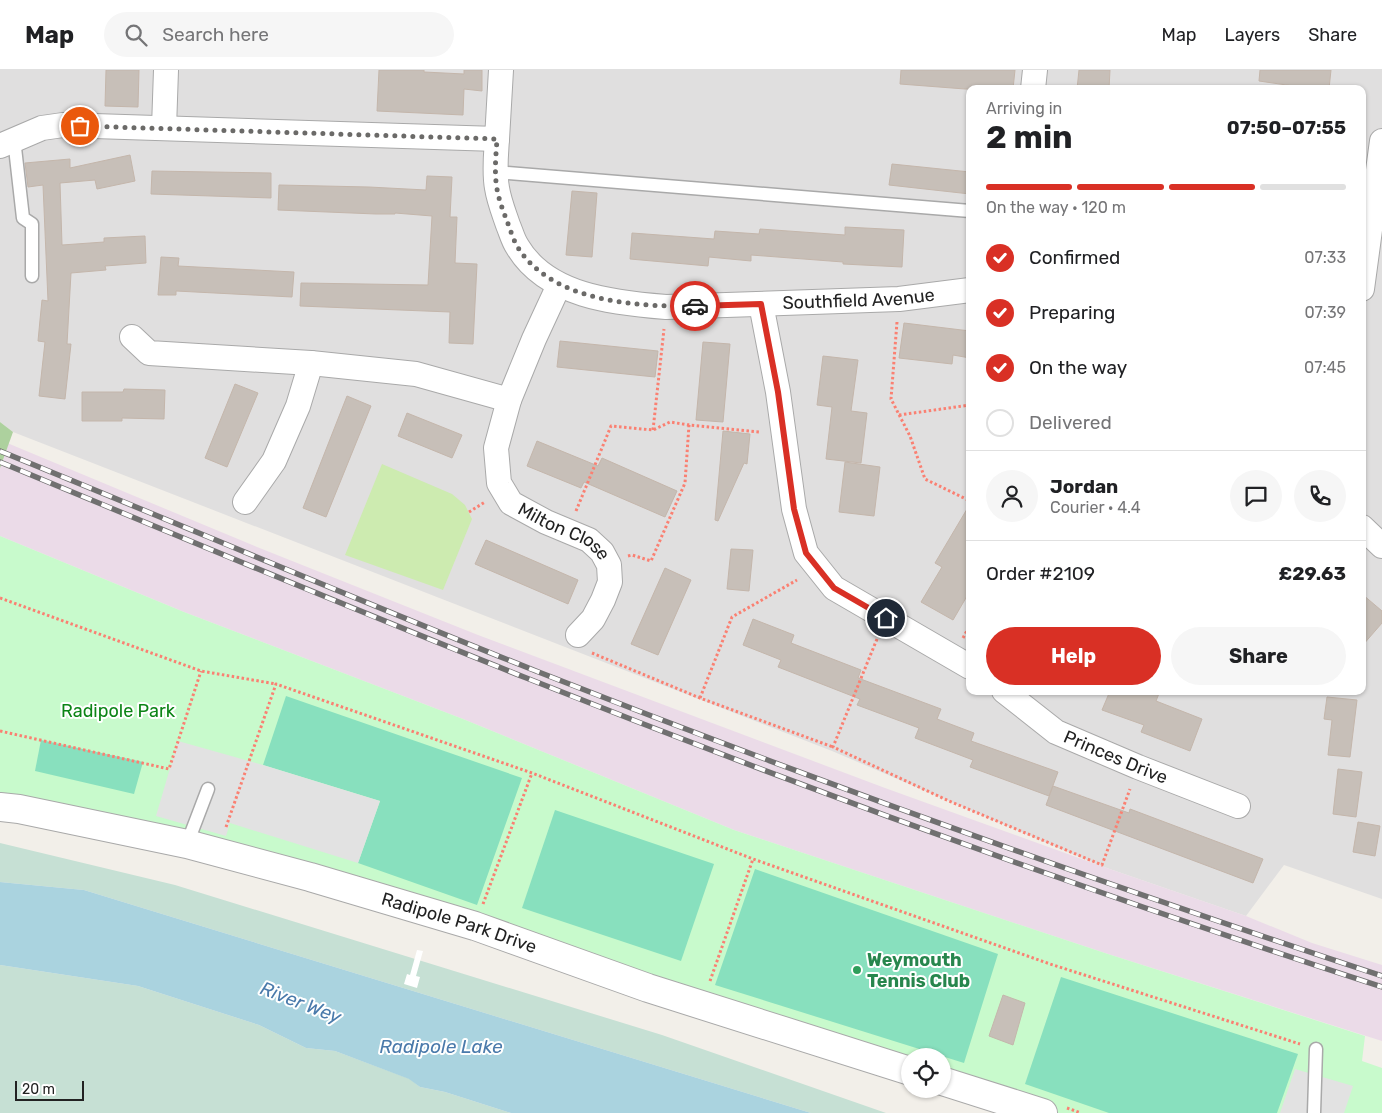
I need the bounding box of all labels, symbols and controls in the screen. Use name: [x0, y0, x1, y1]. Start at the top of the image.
search box: [104, 12, 454, 57]
text: Map: [25, 21, 74, 49]
icon: search: [122, 21, 150, 49]
text: Search here: [162, 23, 269, 46]
text: Map: [1162, 24, 1197, 46]
text: Layers: [1225, 24, 1280, 46]
text: Share: [1308, 24, 1357, 46]
text: Arriving in: [986, 99, 1062, 118]
pin: [59, 105, 101, 147]
icon: bag: [66, 112, 94, 140]
text: 07:50–07:55: [1227, 116, 1346, 139]
text: 2 min: [986, 118, 1073, 156]
text: On the way · 120 m: [986, 198, 1126, 217]
icon: check: [986, 244, 1014, 272]
text: Confirmed: [1029, 246, 1120, 269]
text: 07:33: [1304, 248, 1346, 267]
courier: [670, 281, 720, 331]
street label: Southfield Avenue: [782, 284, 936, 314]
icon: car: [681, 292, 709, 320]
icon: check: [986, 299, 1014, 327]
text: Preparing: [1029, 301, 1115, 324]
text: 07:39: [1304, 303, 1346, 322]
icon: check: [986, 354, 1014, 382]
text: On the way: [1029, 356, 1127, 379]
text: 07:45: [1304, 358, 1346, 377]
text: Delivered: [1029, 411, 1112, 434]
button: person: [986, 470, 1038, 522]
button: chat: [1230, 470, 1282, 522]
button: phone: [1294, 470, 1346, 522]
text: Jordan: [1050, 475, 1118, 498]
street label: Milton Close: [514, 498, 615, 564]
text: Courier · 4.4: [1050, 498, 1141, 517]
text: Order #2109: [986, 562, 1095, 585]
text: £29.63: [1279, 562, 1346, 585]
pin: [865, 597, 907, 639]
icon: home: [872, 604, 900, 632]
button: Help: [986, 627, 1161, 685]
button: Share: [1171, 627, 1346, 685]
park label: Radipole Park: [61, 700, 176, 722]
street label: Princes Drive: [1060, 726, 1171, 788]
street label: Radipole Park Drive: [379, 888, 540, 958]
place label: Weymouth Tennis Club: [867, 949, 970, 992]
marker: Weymouth Tennis Club: [851, 964, 863, 976]
water label: River Wey: [257, 977, 345, 1029]
water label: Radipole Lake: [379, 1035, 503, 1058]
map controls: [901, 1048, 951, 1098]
button: locate: [901, 1048, 951, 1098]
scale bar: [15, 1078, 84, 1101]
text: 20 m: [22, 1081, 55, 1098]

